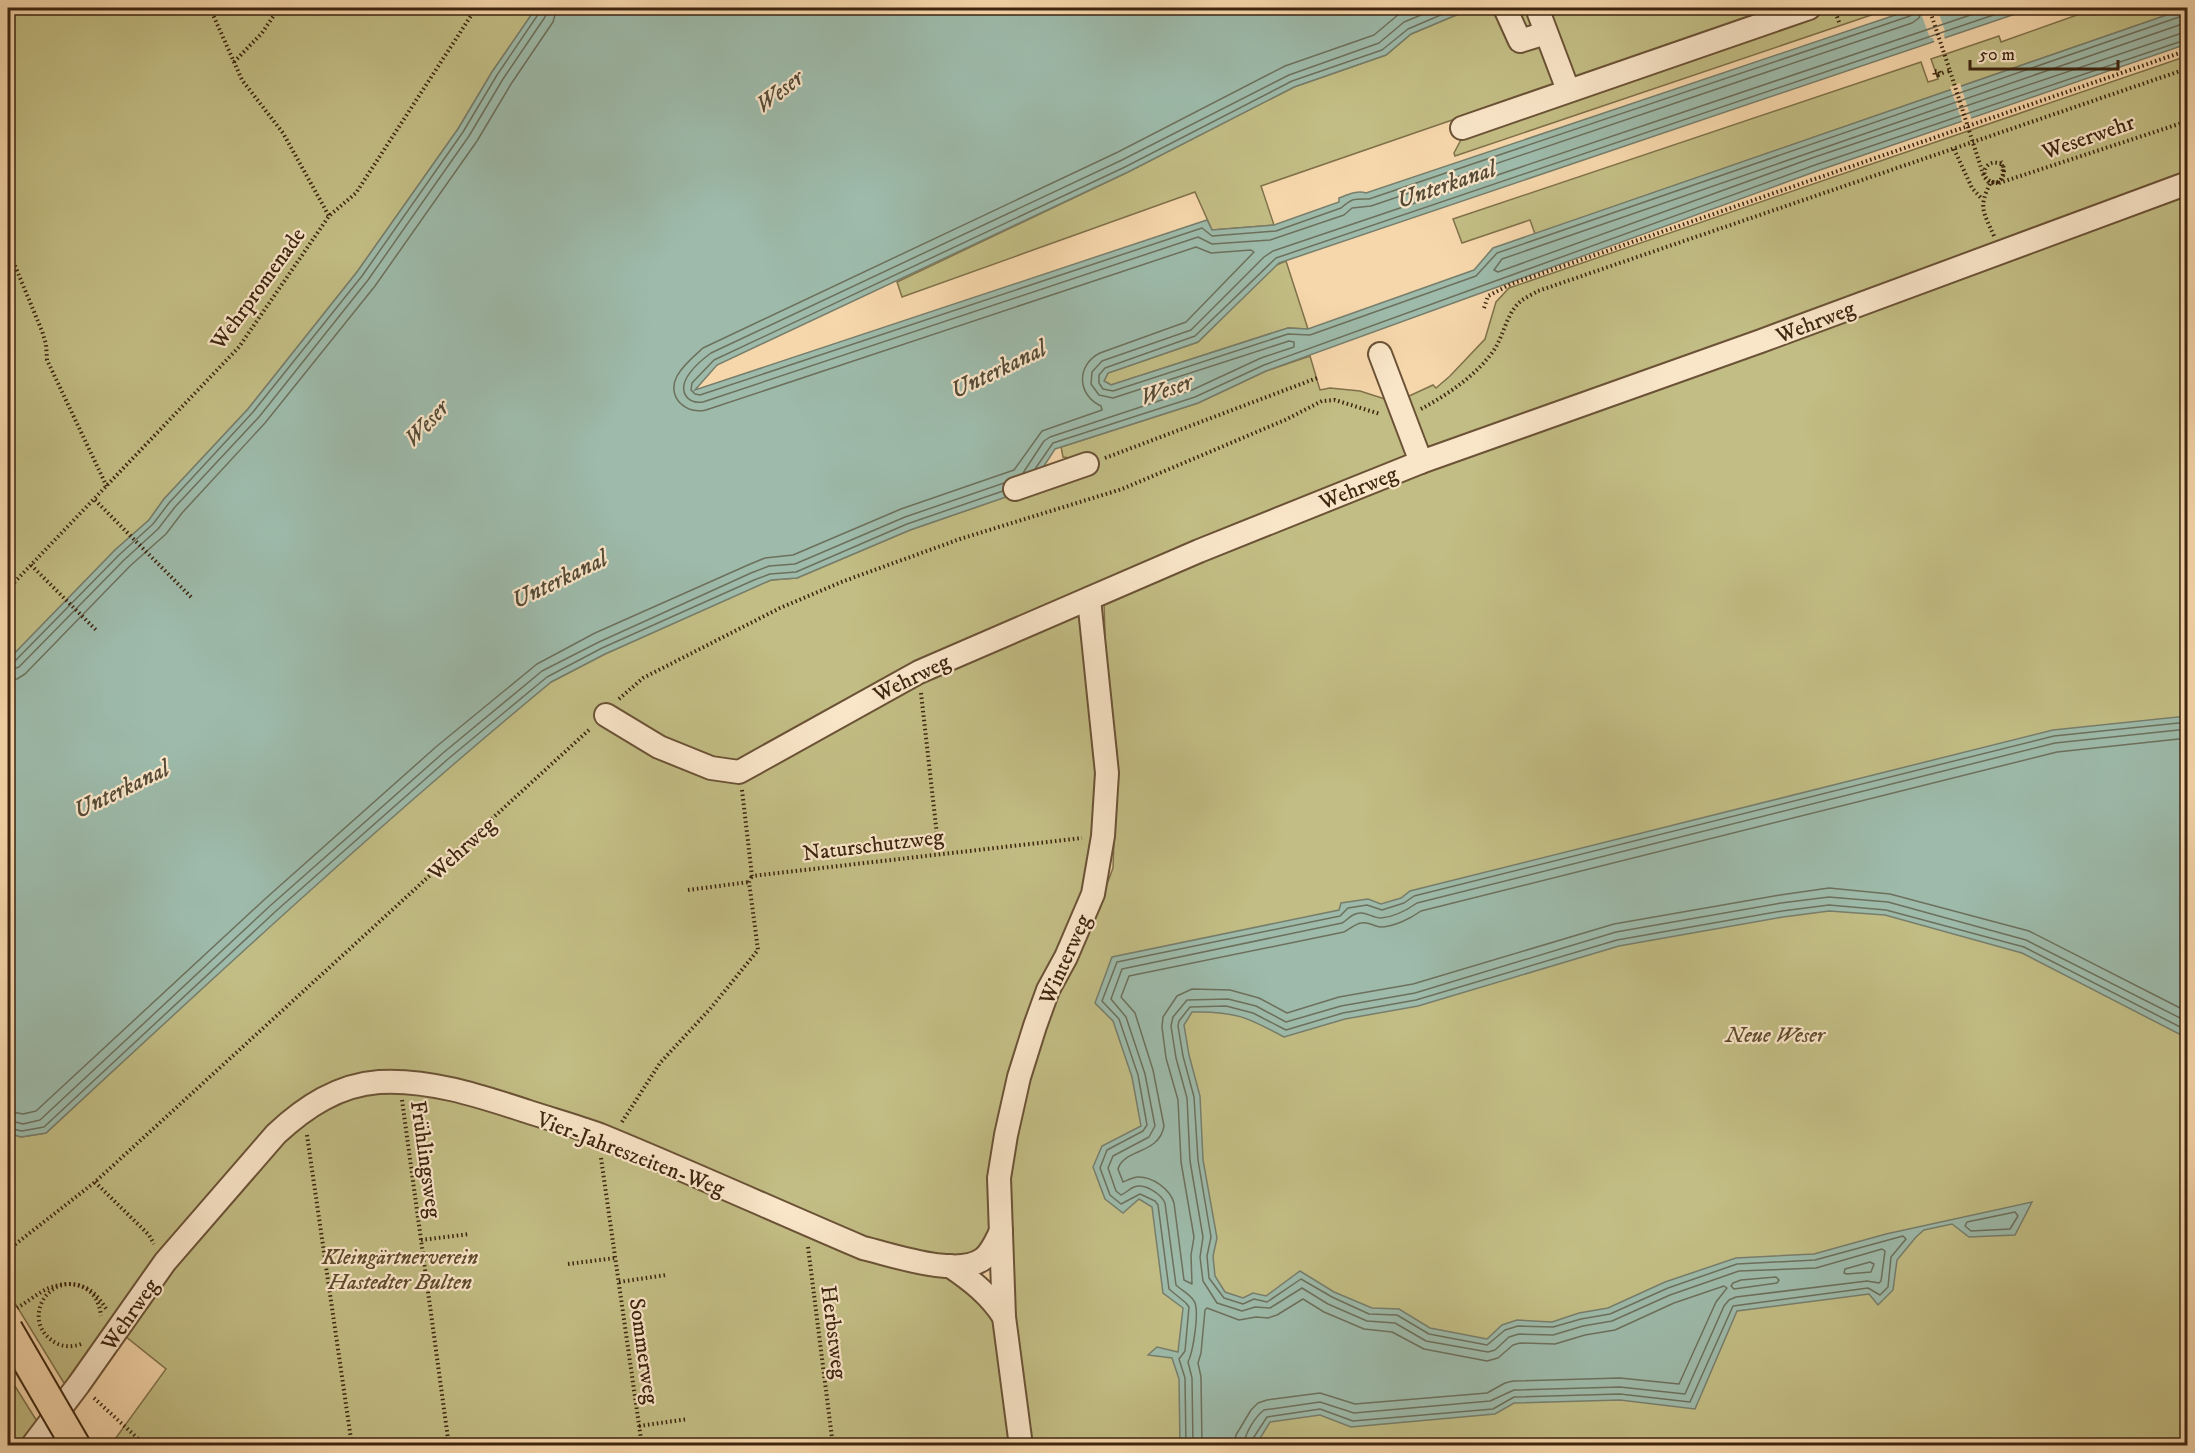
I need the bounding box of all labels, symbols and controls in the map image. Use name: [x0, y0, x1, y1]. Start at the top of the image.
scale bar: [1970, 33, 2118, 71]
text: 50 m: [1979, 44, 2015, 66]
water label: Weser: [749, 62, 812, 120]
street label: Weserwehr: [2038, 109, 2139, 166]
water label: Unterkanal: [1393, 153, 1503, 216]
street label: Wehrpromenade: [204, 223, 312, 356]
street label: Wehrweg: [1771, 295, 1859, 350]
water label: Unterkanal: [946, 333, 1054, 406]
water label: Weser: [1136, 366, 1199, 413]
water label: Weser: [397, 392, 458, 453]
street label: Wehrweg: [1315, 460, 1402, 517]
water label: Unterkanal: [507, 543, 615, 616]
street label: Wehrweg: [868, 648, 955, 709]
water label: Unterkanal: [69, 753, 177, 826]
street label: Wehrweg: [422, 811, 502, 887]
street label: Naturschutzweg: [801, 823, 946, 868]
street label: Winterweg: [1033, 910, 1097, 1010]
park label: Neue Weser: [1723, 1022, 1827, 1049]
street label: Frühlingsweg: [404, 1099, 447, 1220]
street label: Vier-Jahreszeiten-Weg: [532, 1106, 729, 1203]
park label: Kleingärtnerverein Hastedter Bulten: [321, 1244, 478, 1296]
street label: Wehrweg: [95, 1273, 165, 1357]
street label: Herbstweg: [814, 1284, 853, 1381]
street label: Sommerweg: [623, 1297, 664, 1406]

